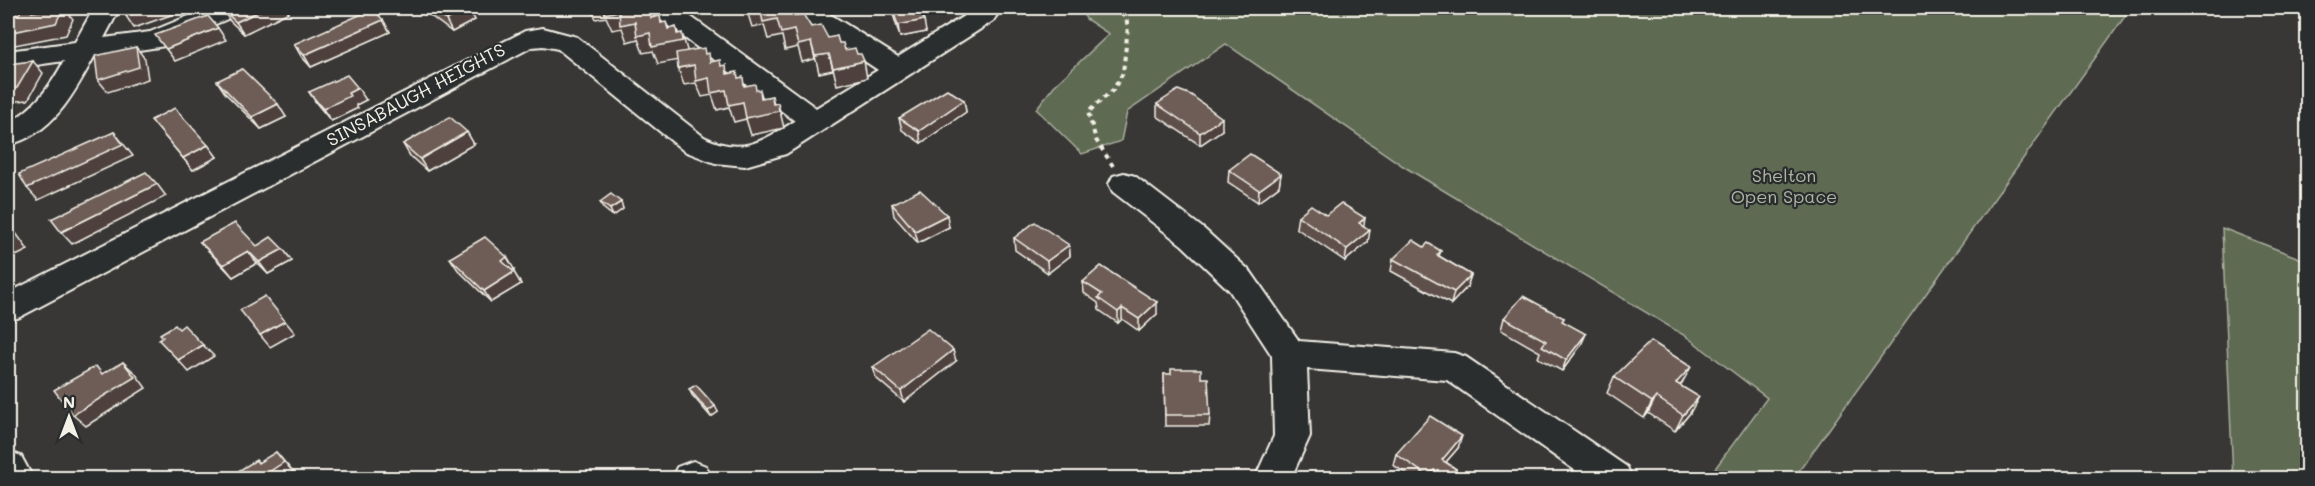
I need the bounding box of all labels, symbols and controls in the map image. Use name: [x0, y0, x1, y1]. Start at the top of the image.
street label: SINSABAUGH HEIGHTS: [322, 37, 509, 151]
park label: Shelton Open Space: [1731, 163, 1837, 208]
north arrow: [39, 387, 99, 447]
text: N: [63, 391, 75, 412]

